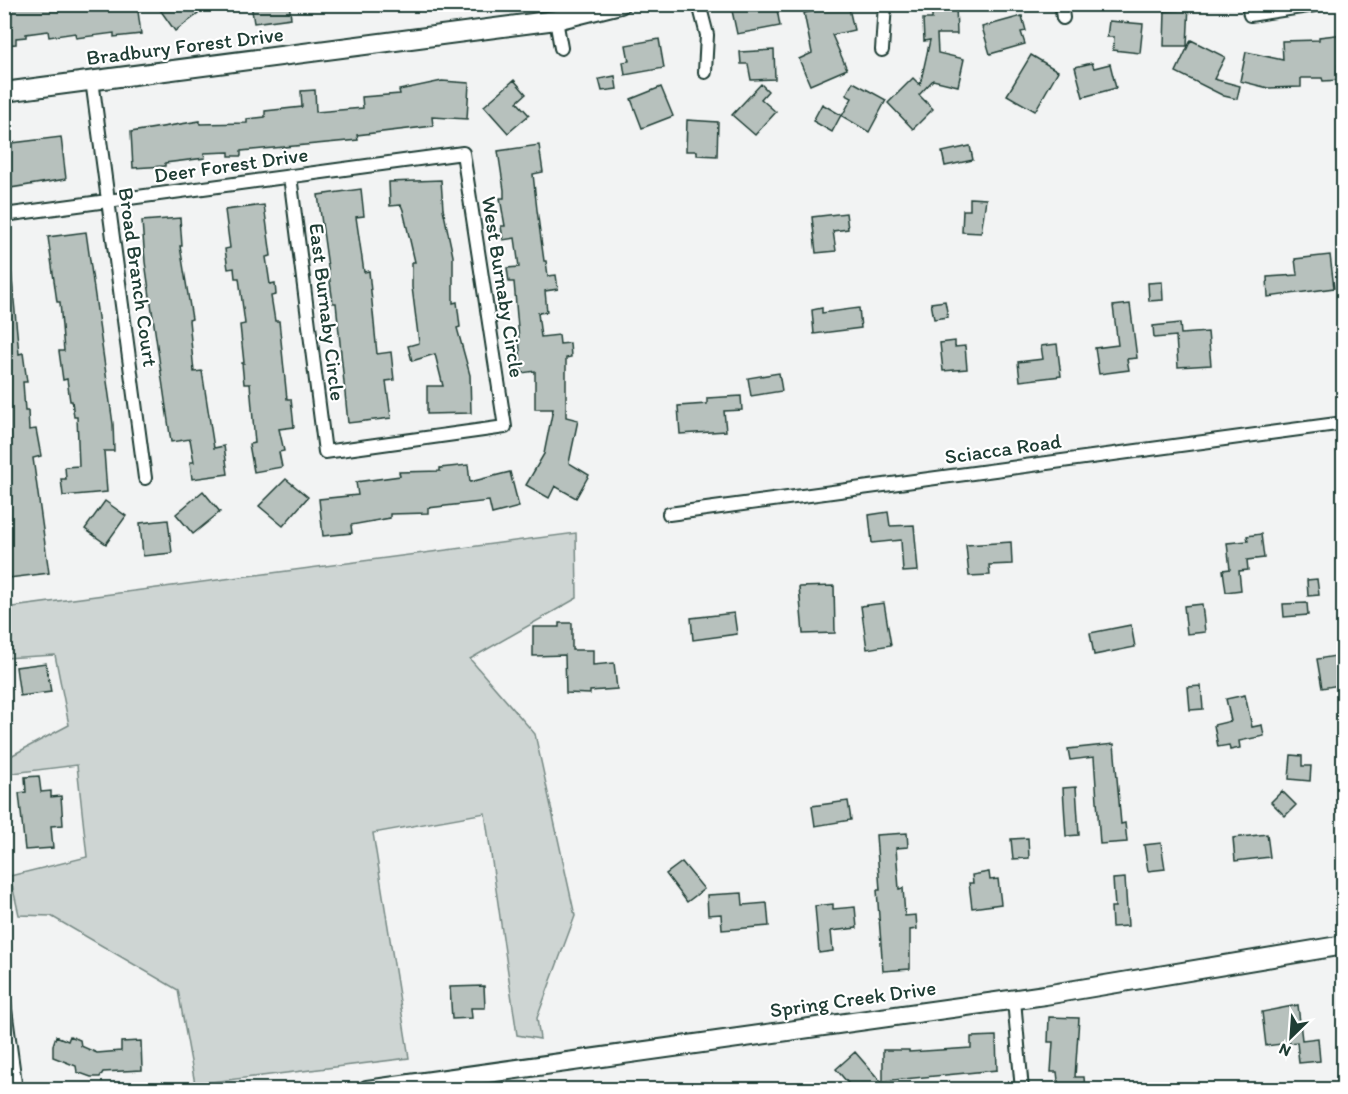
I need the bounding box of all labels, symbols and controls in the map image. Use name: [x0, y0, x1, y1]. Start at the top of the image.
street label: Bradbury Forest Drive: [85, 21, 285, 70]
street label: Deer Forest Drive: [152, 141, 310, 188]
street label: Broad Branch Court: [114, 186, 163, 368]
street label: West Burnaby Circle: [477, 194, 530, 379]
street label: East Burnaby Circle: [304, 222, 351, 402]
street label: Sciacca Road: [943, 428, 1063, 469]
street label: Spring Creek Drive: [768, 974, 938, 1023]
north arrow: [1261, 1007, 1321, 1067]
text: N: [1276, 1039, 1294, 1061]

